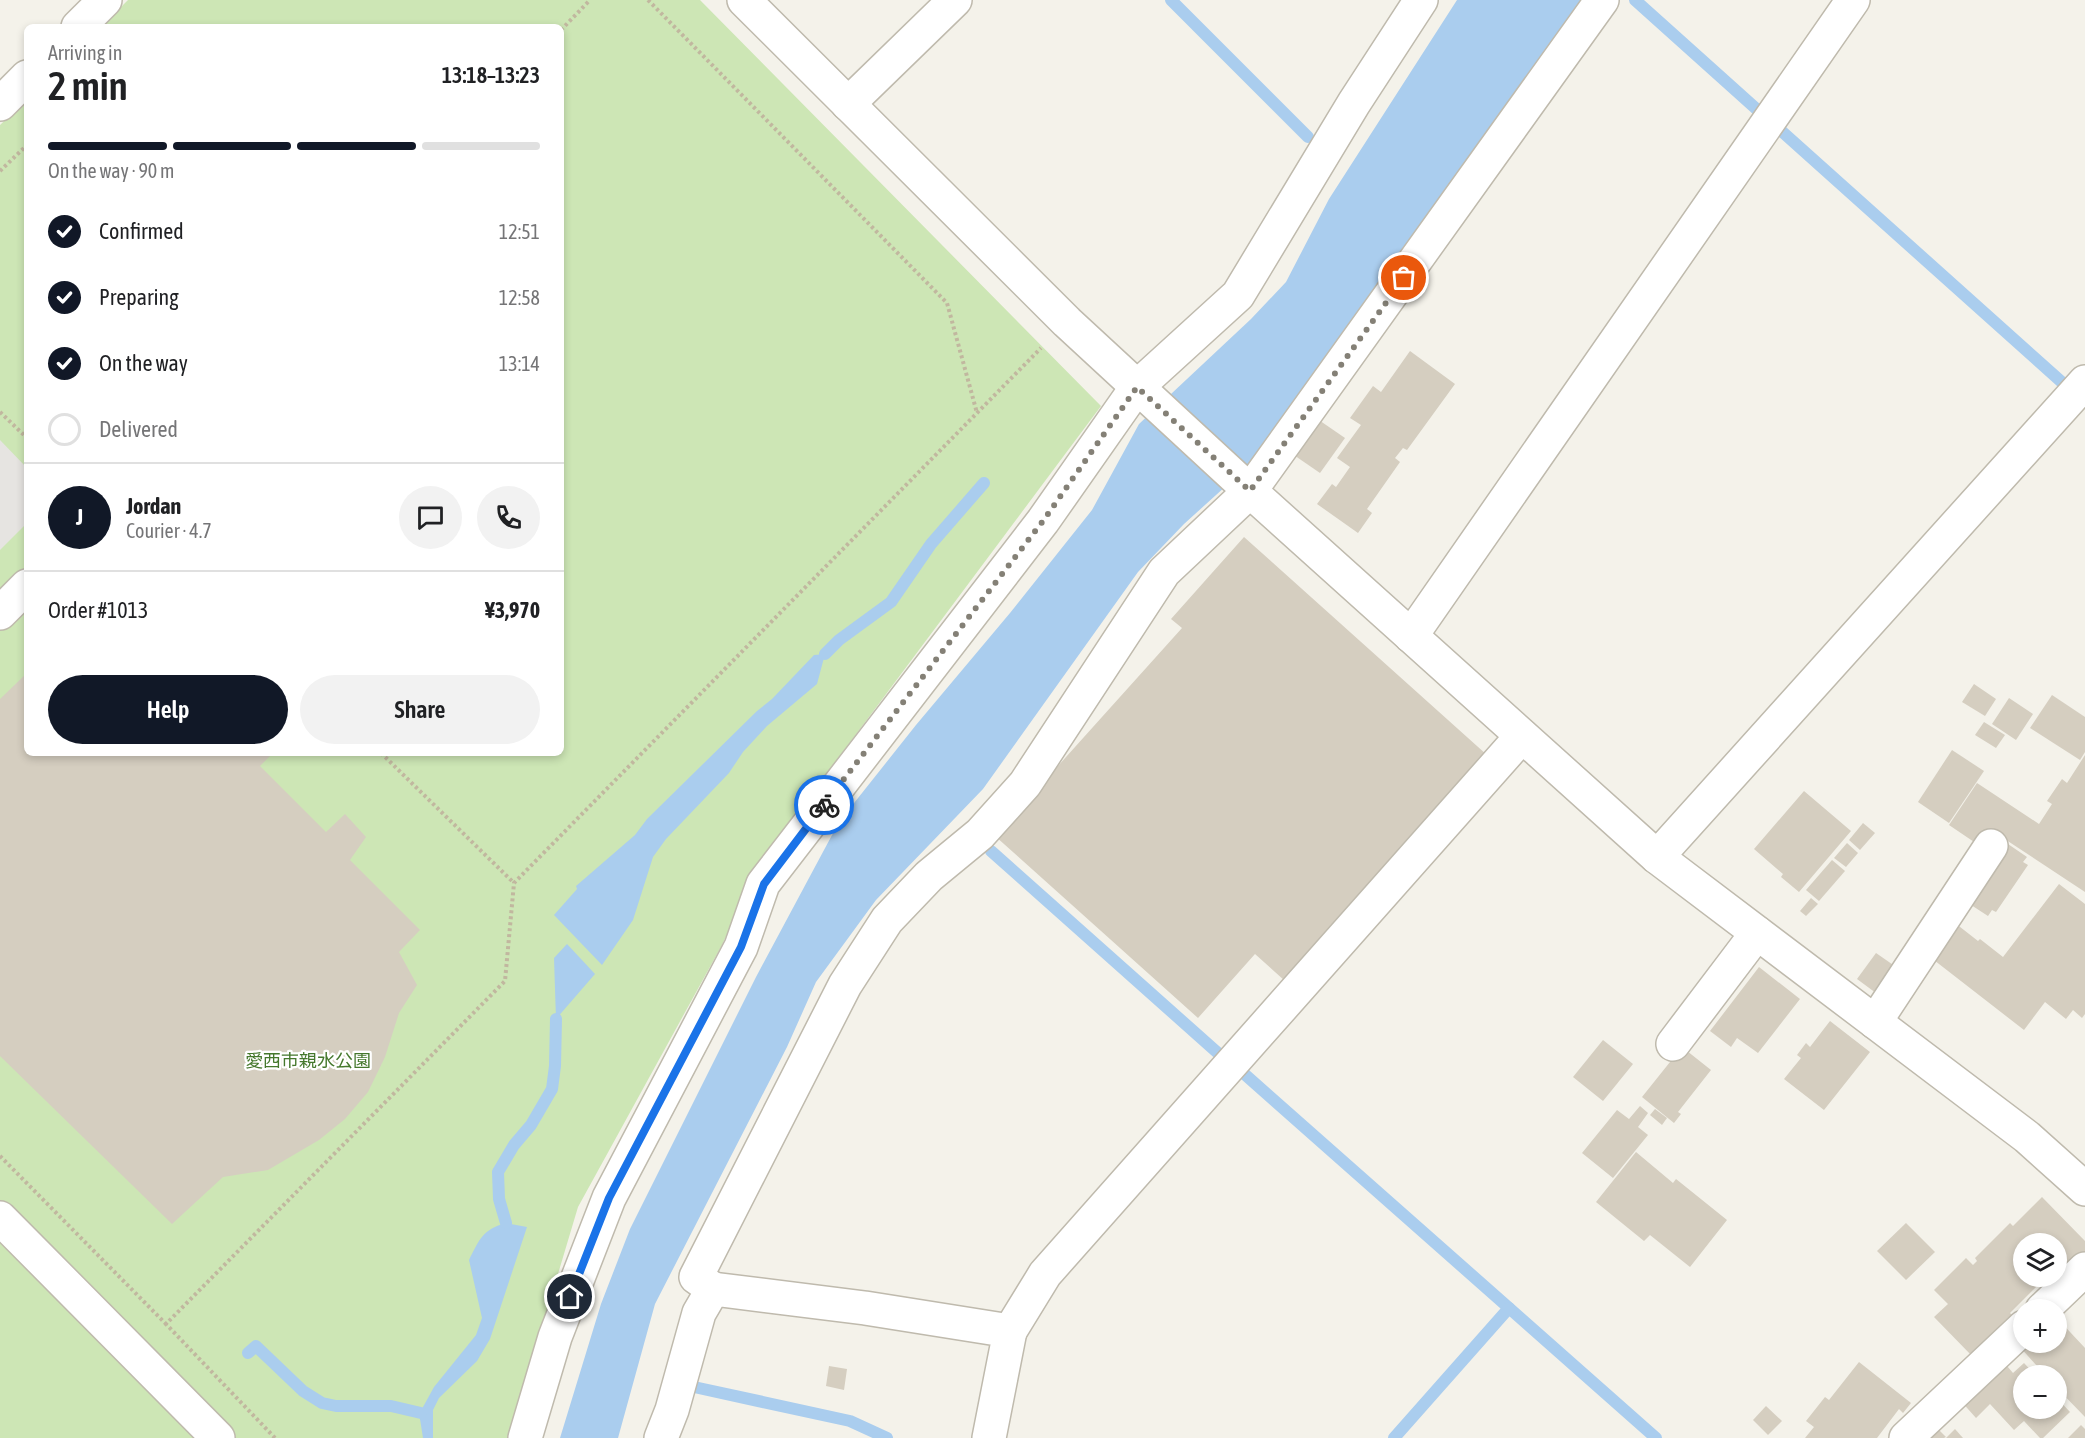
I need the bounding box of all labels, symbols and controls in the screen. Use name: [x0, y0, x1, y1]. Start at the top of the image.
text: Arriving in: [48, 41, 122, 64]
text: 13:18–13:23: [442, 62, 540, 88]
text: 2 min: [48, 64, 128, 108]
text: On the way · 90 m: [48, 159, 174, 182]
icon: check: [48, 215, 81, 248]
text: Confirmed: [99, 218, 184, 244]
text: 12:51: [499, 220, 540, 243]
pin: [1378, 252, 1429, 303]
icon: bag: [1387, 261, 1420, 294]
icon: check: [48, 281, 81, 314]
text: Preparing: [99, 284, 179, 310]
text: 12:58: [499, 286, 540, 309]
icon: check: [48, 347, 81, 380]
text: On the way: [99, 350, 188, 376]
text: 13:14: [499, 352, 540, 375]
text: Delivered: [99, 416, 178, 442]
button: chat: [399, 486, 462, 549]
button: phone: [477, 486, 540, 549]
text: Jordan: [126, 493, 181, 519]
text: J: [76, 504, 83, 530]
text: Courier · 4.7: [126, 519, 212, 542]
text: Order #1013: [48, 597, 148, 623]
text: ¥3,970: [485, 597, 540, 623]
button: Help: [48, 675, 288, 744]
button: Share: [300, 675, 540, 744]
courier: [794, 775, 854, 835]
icon: bike: [808, 789, 841, 822]
park label: 愛西市親水公園: [245, 1050, 371, 1071]
map controls: [2013, 1233, 2067, 1419]
button: layers: [2013, 1233, 2067, 1287]
pin: [544, 1271, 595, 1322]
icon: home: [553, 1280, 586, 1313]
button: +: [2013, 1299, 2067, 1353]
button: −: [2013, 1365, 2067, 1419]

